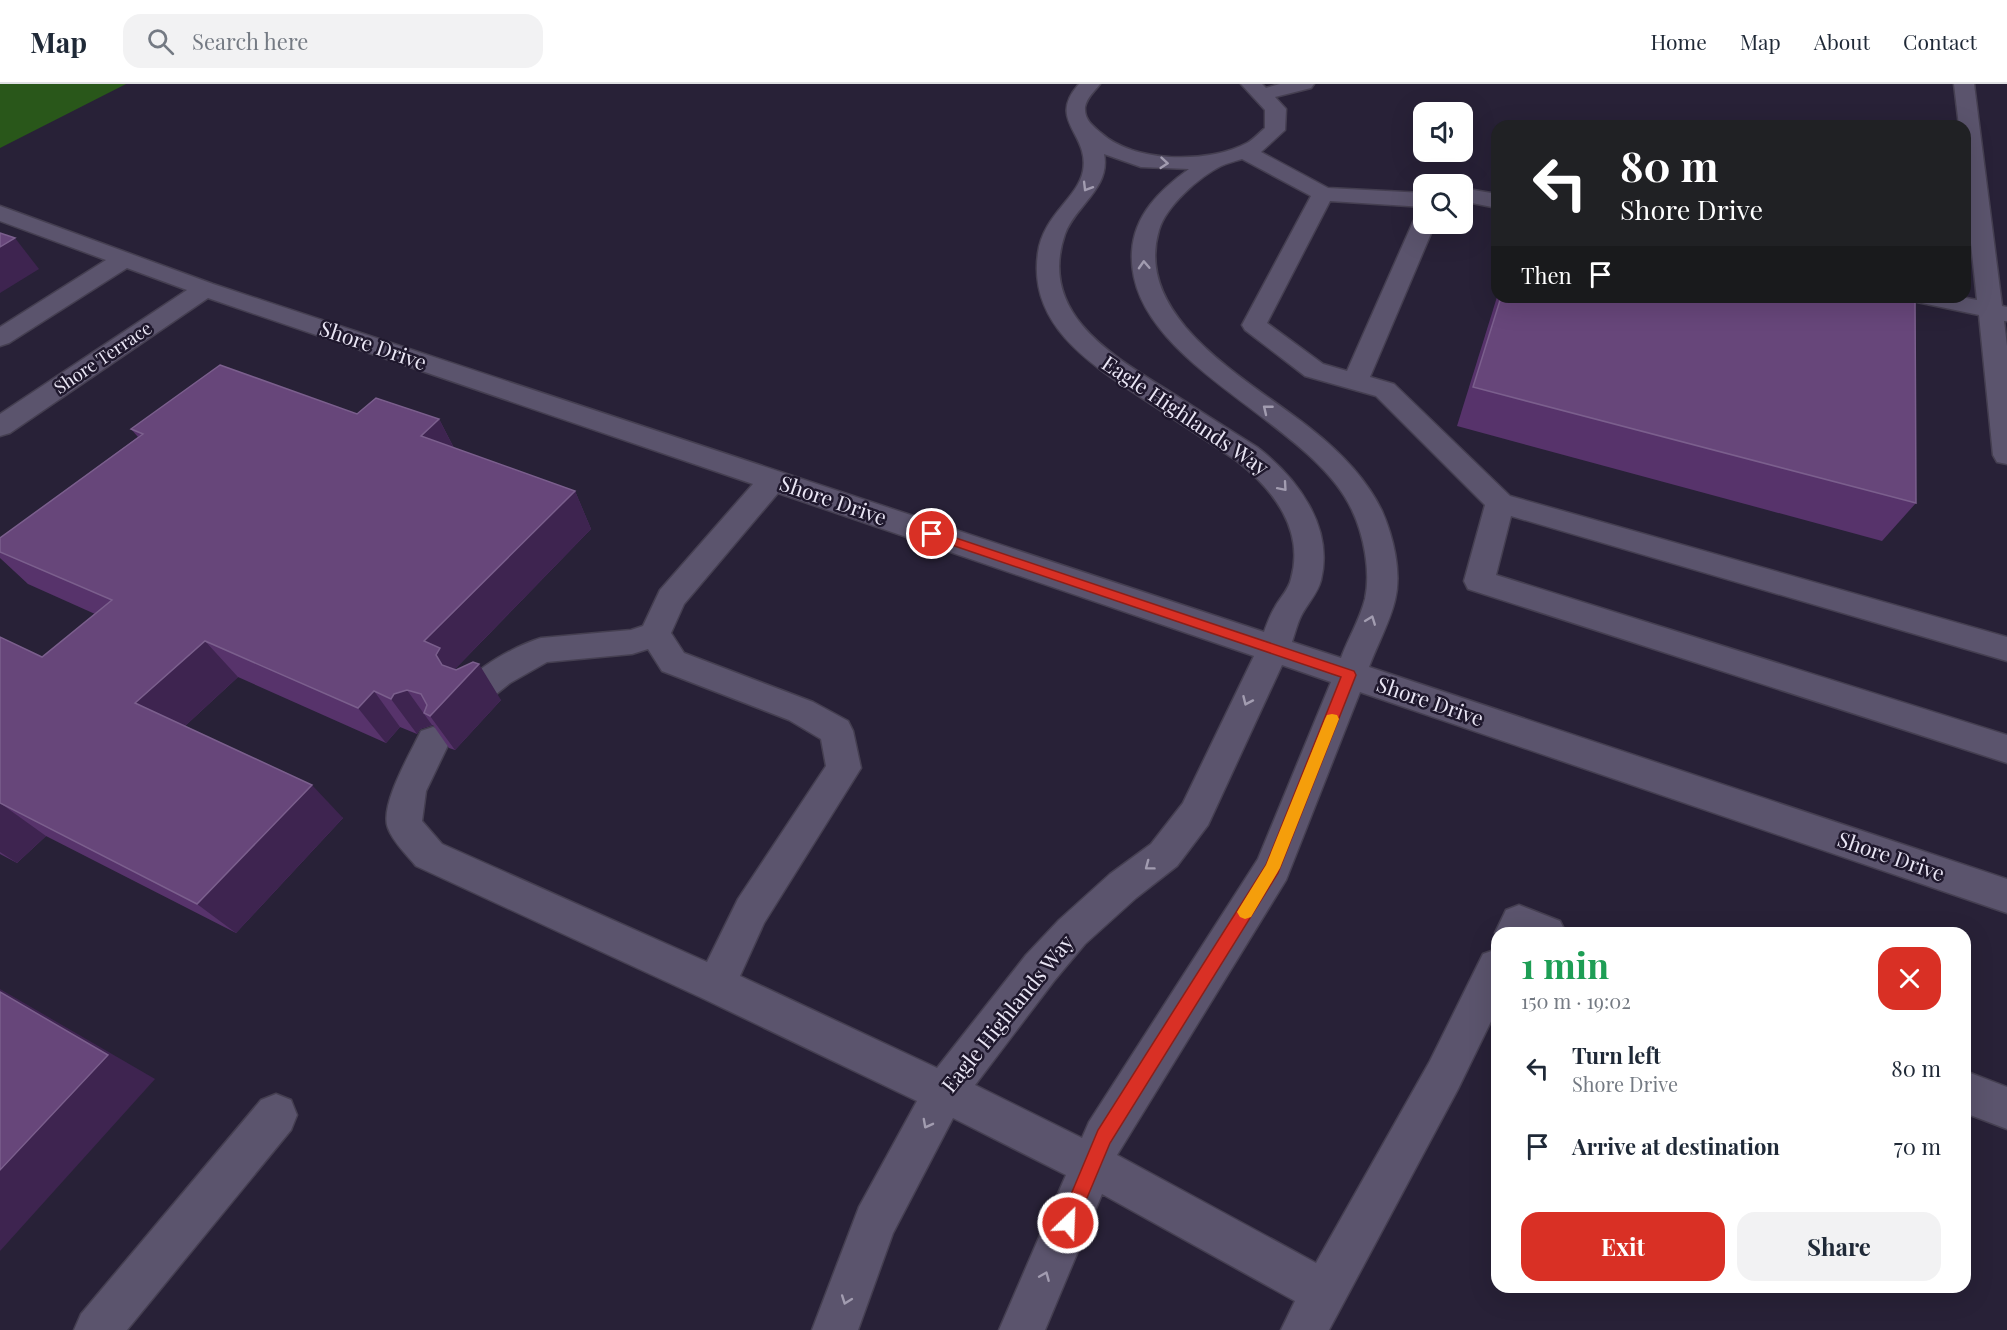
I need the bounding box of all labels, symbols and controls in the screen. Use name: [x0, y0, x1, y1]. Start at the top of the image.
search box: [123, 14, 543, 68]
text: Map: [30, 23, 87, 60]
icon: search: [144, 25, 177, 58]
text: Search here: [192, 26, 308, 56]
text: Home: [1651, 27, 1707, 55]
text: Map: [1740, 27, 1781, 55]
text: About: [1814, 27, 1870, 55]
text: Contact: [1903, 27, 1977, 55]
map controls: [1413, 102, 1473, 234]
button: sound: [1413, 102, 1473, 162]
text: 80 m: [1620, 137, 1718, 193]
icon: left: [1521, 144, 1599, 222]
one-way arrow: [1159, 156, 1168, 169]
button: search: [1413, 174, 1473, 234]
one-way arrow: [1083, 181, 1094, 191]
text: Shore Drive: [1620, 191, 1763, 227]
icon: arrive: [1584, 258, 1617, 291]
one-way arrow: [1138, 260, 1151, 269]
text: Then: [1521, 260, 1572, 290]
street label: Shore Drive: [316, 313, 431, 375]
street label: Shore Terrace: [49, 316, 156, 399]
street label: Eagle Highlands Way: [1097, 348, 1275, 481]
one-way arrow: [1263, 405, 1274, 416]
street label: Shore Drive: [776, 468, 891, 530]
one-way arrow: [1276, 480, 1287, 491]
pin: [906, 508, 957, 559]
icon: arrive: [915, 517, 948, 550]
one-way arrow: [1364, 615, 1376, 626]
street label: Shore Drive: [1373, 669, 1488, 731]
one-way arrow: [1243, 694, 1255, 705]
street label: Shore Drive: [1834, 824, 1949, 886]
one-way arrow: [1145, 859, 1156, 870]
street label: Eagle Highlands Way: [934, 928, 1079, 1098]
text: 1 min: [1521, 940, 1609, 988]
button: close: [1878, 947, 1941, 1010]
text: 150 m · 19:02: [1521, 987, 1631, 1014]
text: Turn left: [1572, 1040, 1661, 1070]
icon: left: [1521, 1052, 1554, 1085]
text: 80 m: [1891, 1053, 1941, 1083]
text: Shore Drive: [1572, 1070, 1678, 1097]
one-way arrow: [923, 1117, 934, 1128]
icon: arrive: [1521, 1130, 1554, 1163]
text: Arrive at destination: [1572, 1131, 1780, 1161]
text: 70 m: [1894, 1131, 1941, 1161]
position arrow: [1036, 1191, 1100, 1255]
button: Exit: [1521, 1212, 1725, 1281]
button: Share: [1737, 1212, 1941, 1281]
one-way arrow: [1037, 1271, 1049, 1282]
one-way arrow: [840, 1294, 853, 1305]

